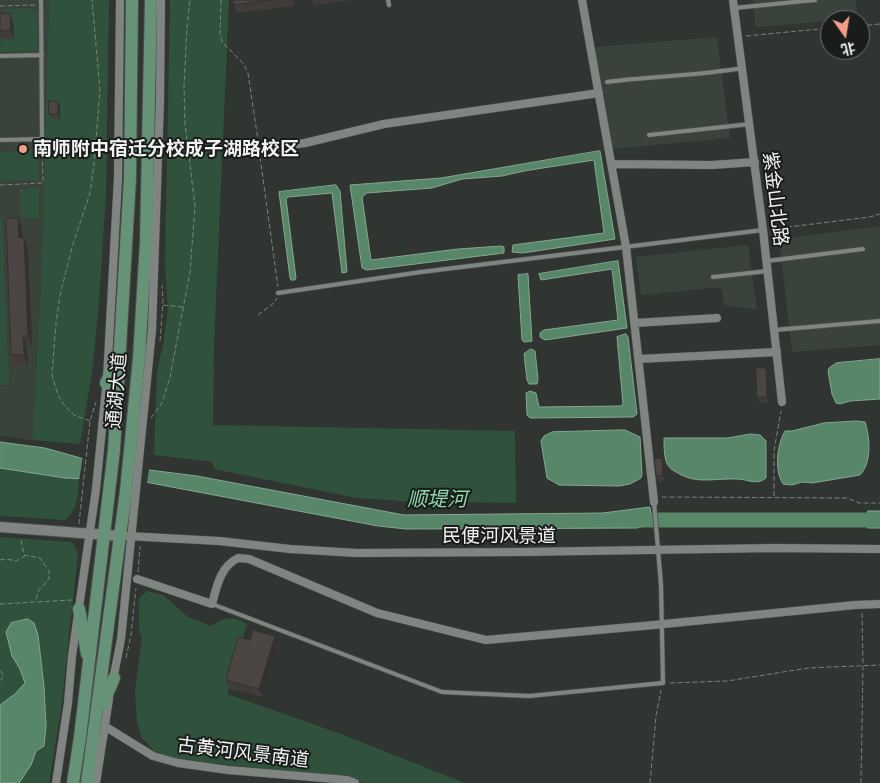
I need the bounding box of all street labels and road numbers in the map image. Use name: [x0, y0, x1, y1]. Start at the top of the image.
street label: 紫金山北路: [758, 150, 792, 248]
street label: 通湖大道: [102, 352, 132, 430]
street label: 民便河风景道: [442, 525, 556, 547]
street label: 古黄河风景南道: [176, 734, 310, 772]

